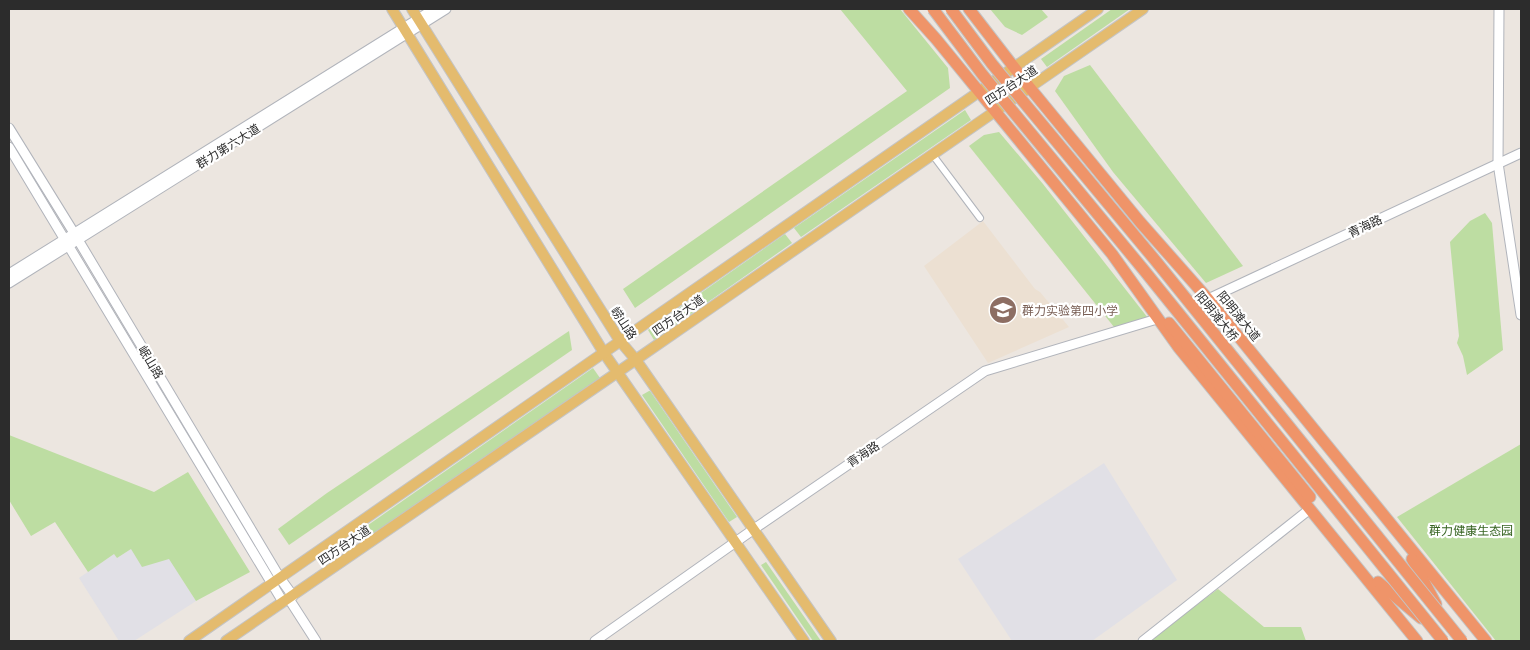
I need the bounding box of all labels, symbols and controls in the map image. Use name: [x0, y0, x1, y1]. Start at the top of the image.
street label: 四方台大道: [982, 62, 1040, 108]
street label: 群力第六大道: [193, 121, 263, 171]
street label: 青海路: [1346, 212, 1384, 240]
street label: 阳明滩大桥: [1192, 288, 1242, 344]
street label: 阳明滩大道: [1214, 288, 1264, 344]
street label: 四方台大道: [649, 292, 707, 338]
school or university icon: 群力实验第四小学: [988, 295, 1018, 325]
place label: 群力实验第四小学: [1022, 303, 1118, 318]
street label: 崂山路: [608, 304, 640, 342]
street label: 岷山路: [135, 343, 167, 381]
street label: 青海路: [844, 438, 882, 470]
street label: 四方台大道: [315, 522, 373, 568]
park label: 群力健康生态园: [1429, 523, 1513, 538]

